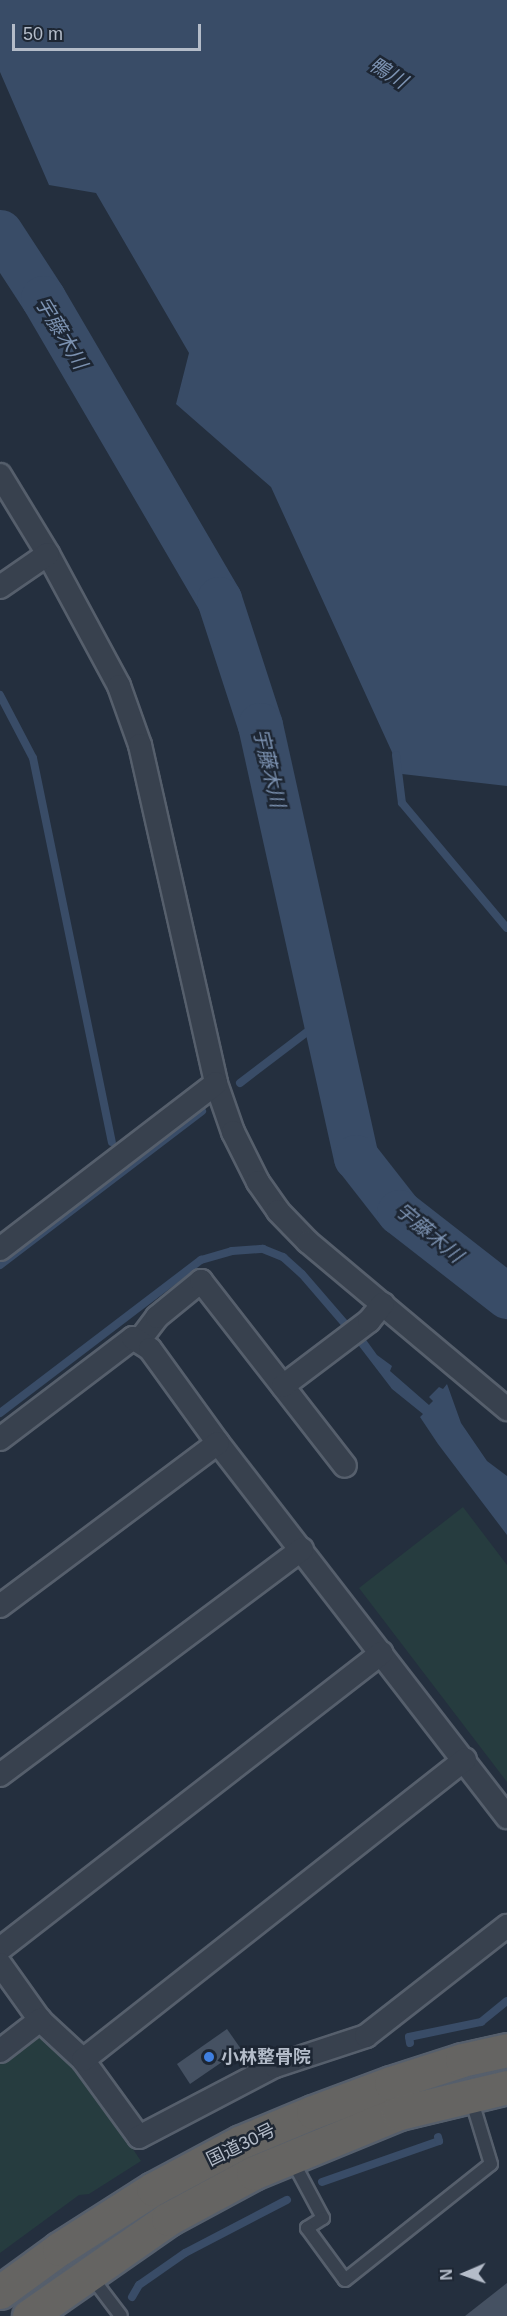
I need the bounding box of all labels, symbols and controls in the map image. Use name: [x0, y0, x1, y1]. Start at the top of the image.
scale bar: [15, 12, 204, 50]
text: 50 m: [23, 24, 63, 44]
water label: 鴨川: [365, 52, 411, 94]
water label: 宇藤木川: [30, 293, 92, 373]
water label: 宇藤木川: [248, 726, 290, 810]
water label: 宇藤木川: [391, 1198, 467, 1268]
place label: 小林整骨院: [221, 2046, 311, 2068]
marker: 小林整骨院: [202, 2050, 216, 2064]
street label: 国道30号: [203, 2119, 279, 2171]
north arrow: [435, 2244, 495, 2304]
text: N: [438, 2269, 455, 2281]

